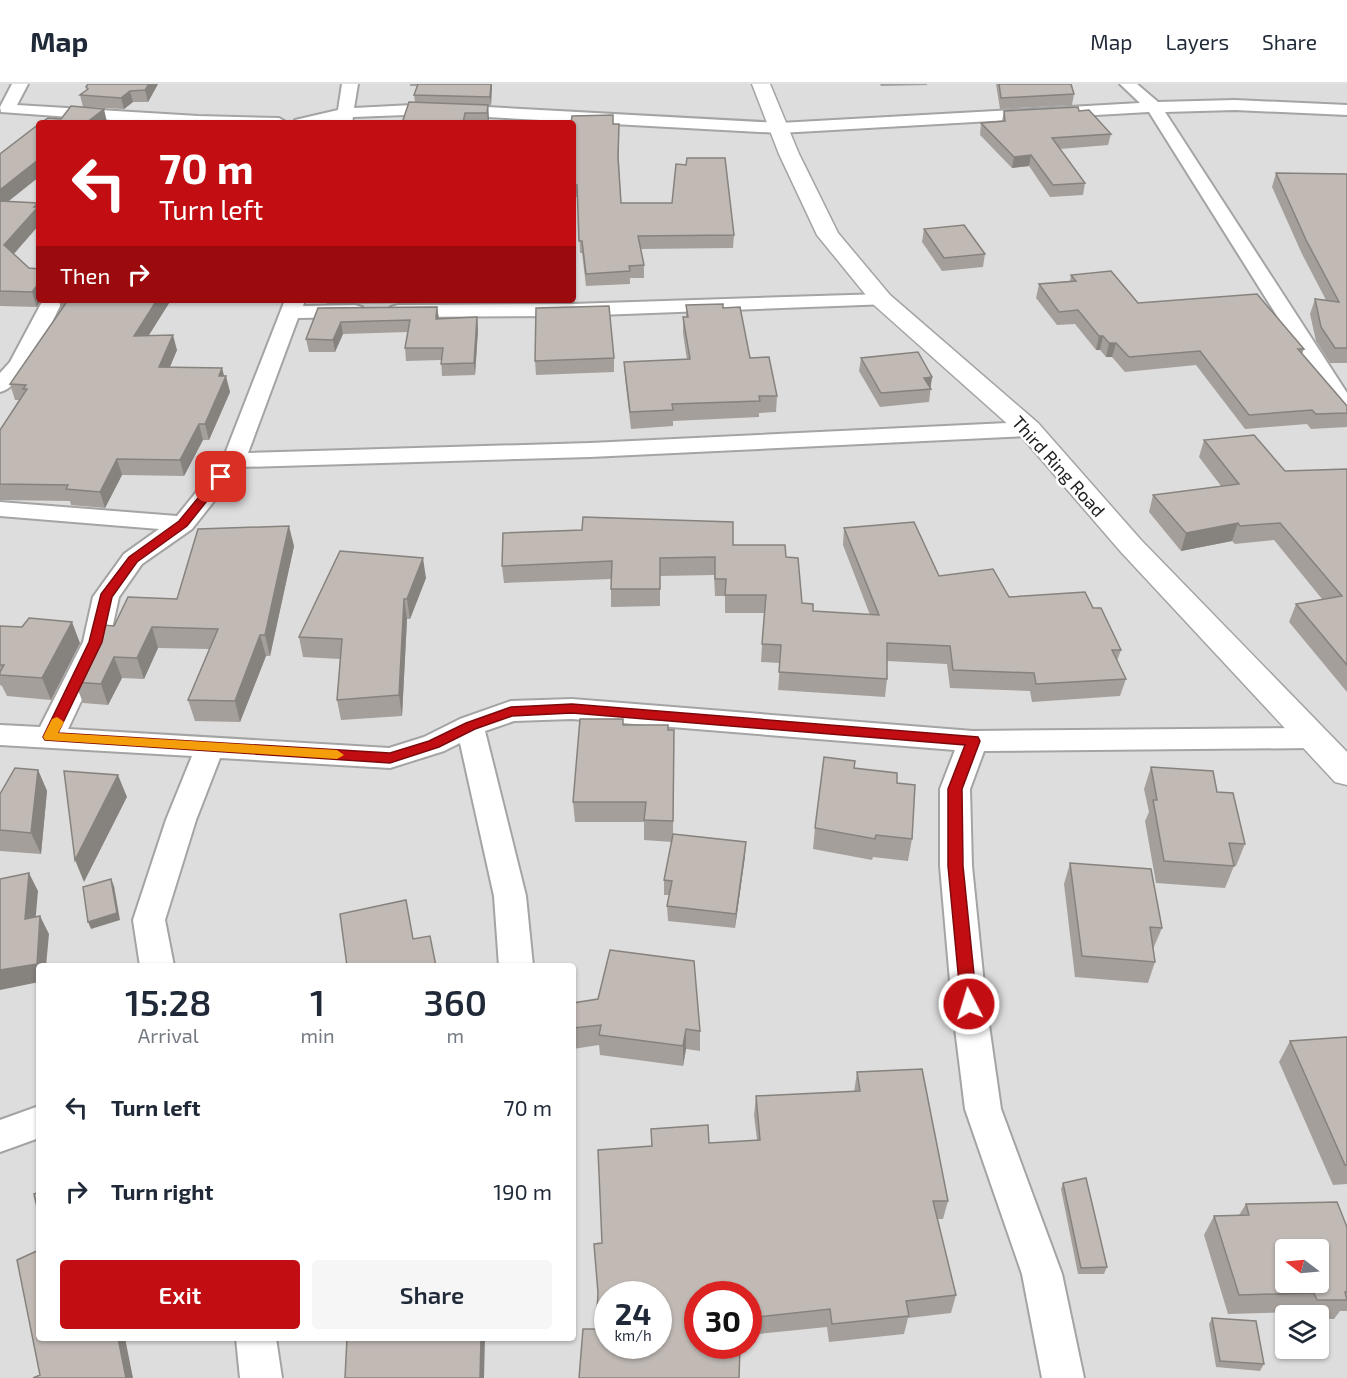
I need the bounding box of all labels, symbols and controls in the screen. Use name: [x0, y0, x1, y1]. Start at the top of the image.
text: Map: [30, 24, 88, 58]
text: Map: [1090, 29, 1132, 54]
text: Layers: [1165, 29, 1229, 54]
text: Share: [1262, 29, 1317, 54]
text: 70 m: [159, 142, 254, 192]
icon: left: [60, 144, 138, 222]
text: Turn left: [159, 193, 263, 225]
icon: right: [122, 258, 155, 291]
text: Then: [60, 262, 110, 288]
street label: Third Ring Road: [1008, 411, 1110, 521]
pin: [195, 451, 246, 502]
icon: arrive: [204, 460, 237, 493]
position arrow: [937, 972, 1001, 1036]
text: 15:28: [125, 980, 211, 1023]
text: 1: [310, 980, 325, 1023]
text: 360: [424, 980, 487, 1023]
text: Arrival: [138, 1023, 199, 1047]
text: min: [300, 1023, 335, 1047]
text: m: [446, 1023, 464, 1047]
icon: left: [60, 1091, 93, 1124]
text: Turn left: [111, 1094, 200, 1120]
text: 70 m: [503, 1094, 552, 1120]
icon: right: [60, 1175, 93, 1208]
text: Turn right: [111, 1178, 213, 1204]
text: 190 m: [493, 1178, 552, 1204]
north arrow: [1275, 1239, 1329, 1293]
map controls: [1275, 1239, 1329, 1359]
button: Exit: [60, 1260, 300, 1329]
button: Share: [312, 1260, 552, 1329]
speed limit sign: 30: [684, 1281, 762, 1359]
text: 24: [615, 1295, 651, 1331]
button: layers: [1275, 1305, 1329, 1359]
text: km/h: [614, 1326, 652, 1344]

